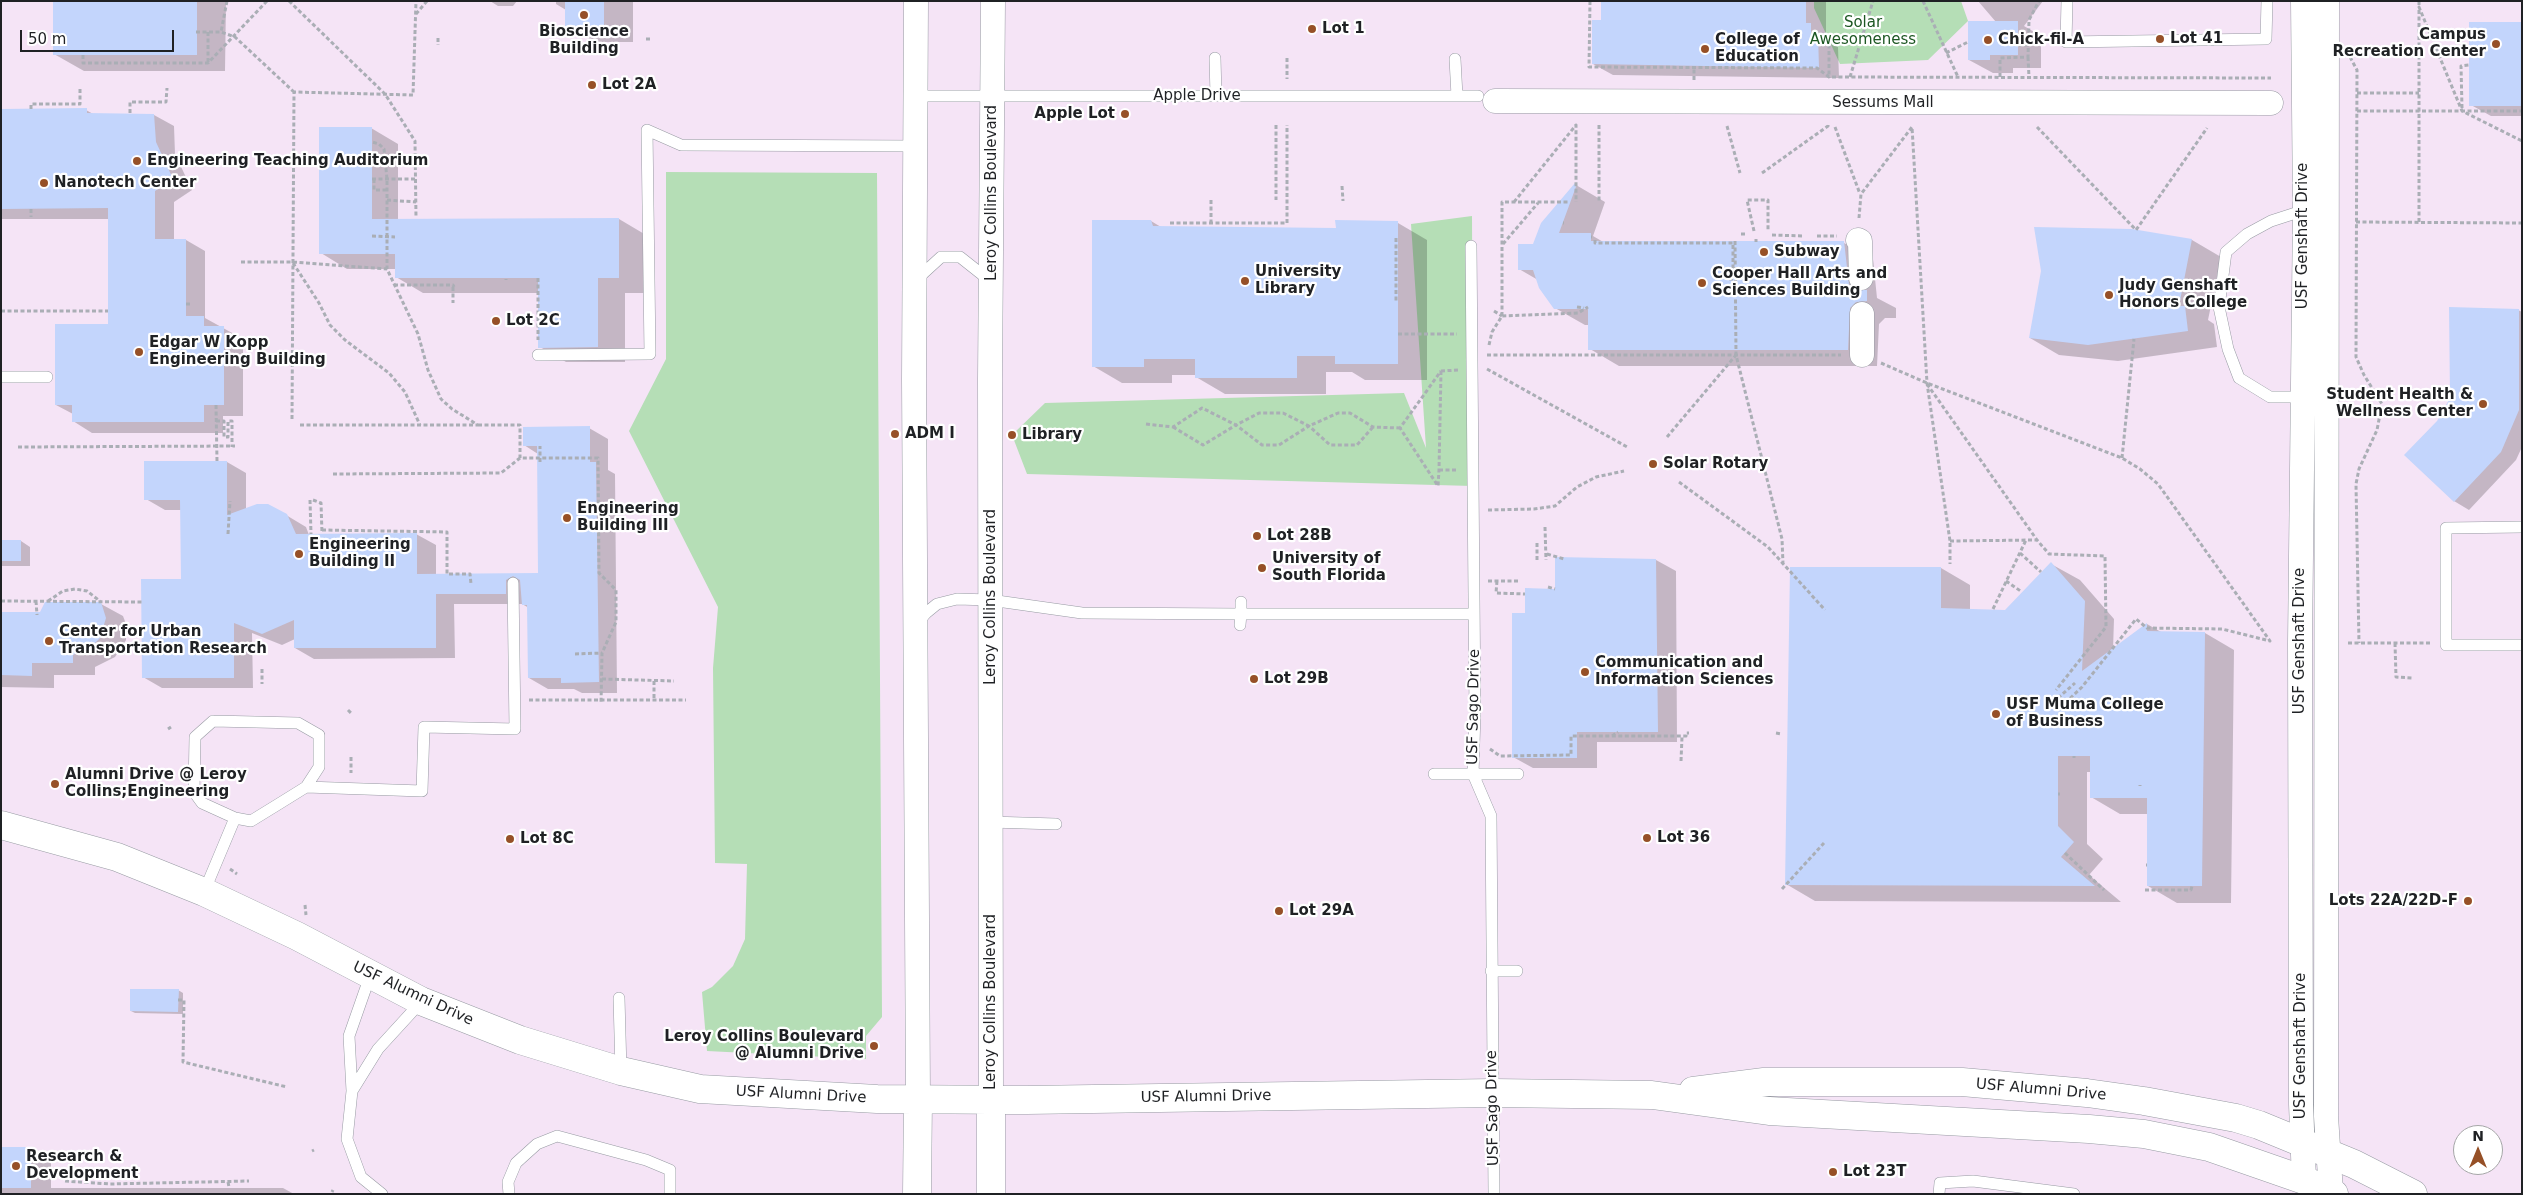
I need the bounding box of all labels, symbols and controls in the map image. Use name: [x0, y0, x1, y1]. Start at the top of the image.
marker: Bioscience Building: [578, 9, 590, 21]
park label: Solar Awesomeness: [1810, 14, 1916, 49]
scale bar: [22, 20, 176, 52]
place label: Lot 1: [1322, 20, 1365, 38]
place label: Bioscience Building: [539, 23, 629, 58]
marker: Lot 1: [1306, 23, 1318, 35]
place label: Campus Recreation Center: [2333, 26, 2486, 61]
text: 50 m: [28, 30, 66, 48]
place label: Lot 41: [2170, 30, 2223, 48]
place label: College of Education: [1715, 31, 1800, 66]
place label: Chick-fil-A: [1998, 31, 2084, 49]
marker: Lot 41: [2154, 33, 2166, 45]
marker: Chick-fil-A: [1982, 34, 1994, 46]
marker: Campus Recreation Center: [2490, 38, 2502, 50]
marker: College of Education: [1699, 43, 1711, 55]
place label: Lot 2A: [602, 76, 656, 94]
marker: Lot 2A: [586, 79, 598, 91]
street label: Apple Drive: [1153, 87, 1241, 105]
street label: Sessums Mall: [1832, 94, 1934, 112]
street label: Leroy Collins Boulevard: [983, 105, 1001, 281]
place label: Apple Lot: [1034, 105, 1115, 123]
marker: Apple Lot: [1119, 108, 1131, 120]
place label: Engineering Teaching Auditorium: [147, 152, 428, 170]
marker: Engineering Teaching Auditorium: [131, 155, 143, 167]
street label: USF Genshaft Drive: [2294, 163, 2312, 309]
place label: Nanotech Center: [54, 174, 196, 192]
marker: Nanotech Center: [38, 177, 50, 189]
place label: Subway: [1774, 243, 1840, 261]
marker: Subway: [1758, 246, 1770, 258]
place label: University Library: [1255, 263, 1341, 298]
place label: Cooper Hall Arts and Sciences Building: [1712, 265, 1887, 300]
marker: University Library: [1239, 275, 1251, 287]
marker: Cooper Hall Arts and Sciences Building: [1696, 277, 1708, 289]
place label: Judy Genshaft Honors College: [2119, 277, 2247, 312]
marker: Judy Genshaft Honors College: [2103, 289, 2115, 301]
place label: Lot 2C: [506, 312, 560, 330]
marker: Lot 2C: [490, 315, 502, 327]
place label: Edgar W Kopp Engineering Building: [149, 334, 326, 369]
marker: Edgar W Kopp Engineering Building: [133, 346, 145, 358]
place label: Student Health & Wellness Center: [2326, 386, 2473, 421]
marker: Student Health & Wellness Center: [2477, 398, 2489, 410]
place label: ADM I: [905, 425, 955, 443]
place label: Library: [1022, 426, 1082, 444]
marker: ADM I: [889, 428, 901, 440]
marker: Library: [1006, 429, 1018, 441]
place label: Solar Rotary: [1663, 455, 1768, 473]
marker: Solar Rotary: [1647, 458, 1659, 470]
place label: Engineering Building III: [577, 500, 679, 535]
street label: Leroy Collins Boulevard: [982, 509, 1000, 685]
marker: Engineering Building III: [561, 512, 573, 524]
place label: Lot 28B: [1267, 527, 1332, 545]
marker: Lot 28B: [1251, 530, 1263, 542]
place label: Engineering Building II: [309, 536, 411, 571]
marker: Engineering Building II: [293, 548, 305, 560]
place label: University of South Florida: [1272, 550, 1386, 585]
marker: University of South Florida: [1256, 562, 1268, 574]
street label: USF Genshaft Drive: [2291, 568, 2309, 714]
place label: Center for Urban Transportation Research: [59, 623, 267, 658]
marker: Center for Urban Transportation Research: [43, 635, 55, 647]
street label: USF Sago Drive: [1464, 649, 1484, 765]
place label: Communication and Information Sciences: [1595, 654, 1773, 689]
marker: Communication and Information Sciences: [1579, 666, 1591, 678]
place label: Lot 29B: [1264, 670, 1329, 688]
marker: Lot 29B: [1248, 673, 1260, 685]
place label: USF Muma College of Business: [2006, 696, 2164, 731]
marker: USF Muma College of Business: [1990, 708, 2002, 720]
place label: Alumni Drive @ Leroy Collins;Engineering: [65, 766, 247, 801]
marker: Alumni Drive @ Leroy Collins;Engineering: [49, 778, 61, 790]
place label: Lot 36: [1657, 829, 1710, 847]
place label: Lot 8C: [520, 830, 574, 848]
marker: Lot 36: [1641, 832, 1653, 844]
marker: Lot 8C: [504, 833, 516, 845]
place label: Lots 22A/22D-F: [2329, 892, 2458, 910]
marker: Lots 22A/22D-F: [2462, 895, 2474, 907]
place label: Lot 29A: [1289, 902, 1354, 920]
marker: Lot 29A: [1273, 905, 1285, 917]
street label: Leroy Collins Boulevard: [982, 914, 1000, 1090]
street label: USF Alumni Drive: [350, 958, 476, 1030]
street label: USF Genshaft Drive: [2292, 973, 2310, 1119]
place label: Leroy Collins Boulevard @ Alumni Drive: [664, 1028, 864, 1063]
marker: Leroy Collins Boulevard @ Alumni Drive: [868, 1040, 880, 1052]
street label: USF Sago Drive: [1483, 1050, 1503, 1166]
street label: USF Alumni Drive: [1975, 1075, 2107, 1105]
street label: USF Alumni Drive: [735, 1083, 867, 1107]
street label: USF Alumni Drive: [1140, 1087, 1272, 1107]
north arrow: [2453, 1125, 2503, 1175]
text: N: [2472, 1128, 2484, 1144]
place label: Research & Development: [26, 1148, 138, 1183]
marker: Research & Development: [10, 1160, 22, 1172]
place label: Lot 23T: [1843, 1163, 1906, 1181]
marker: Lot 23T: [1827, 1166, 1839, 1178]

